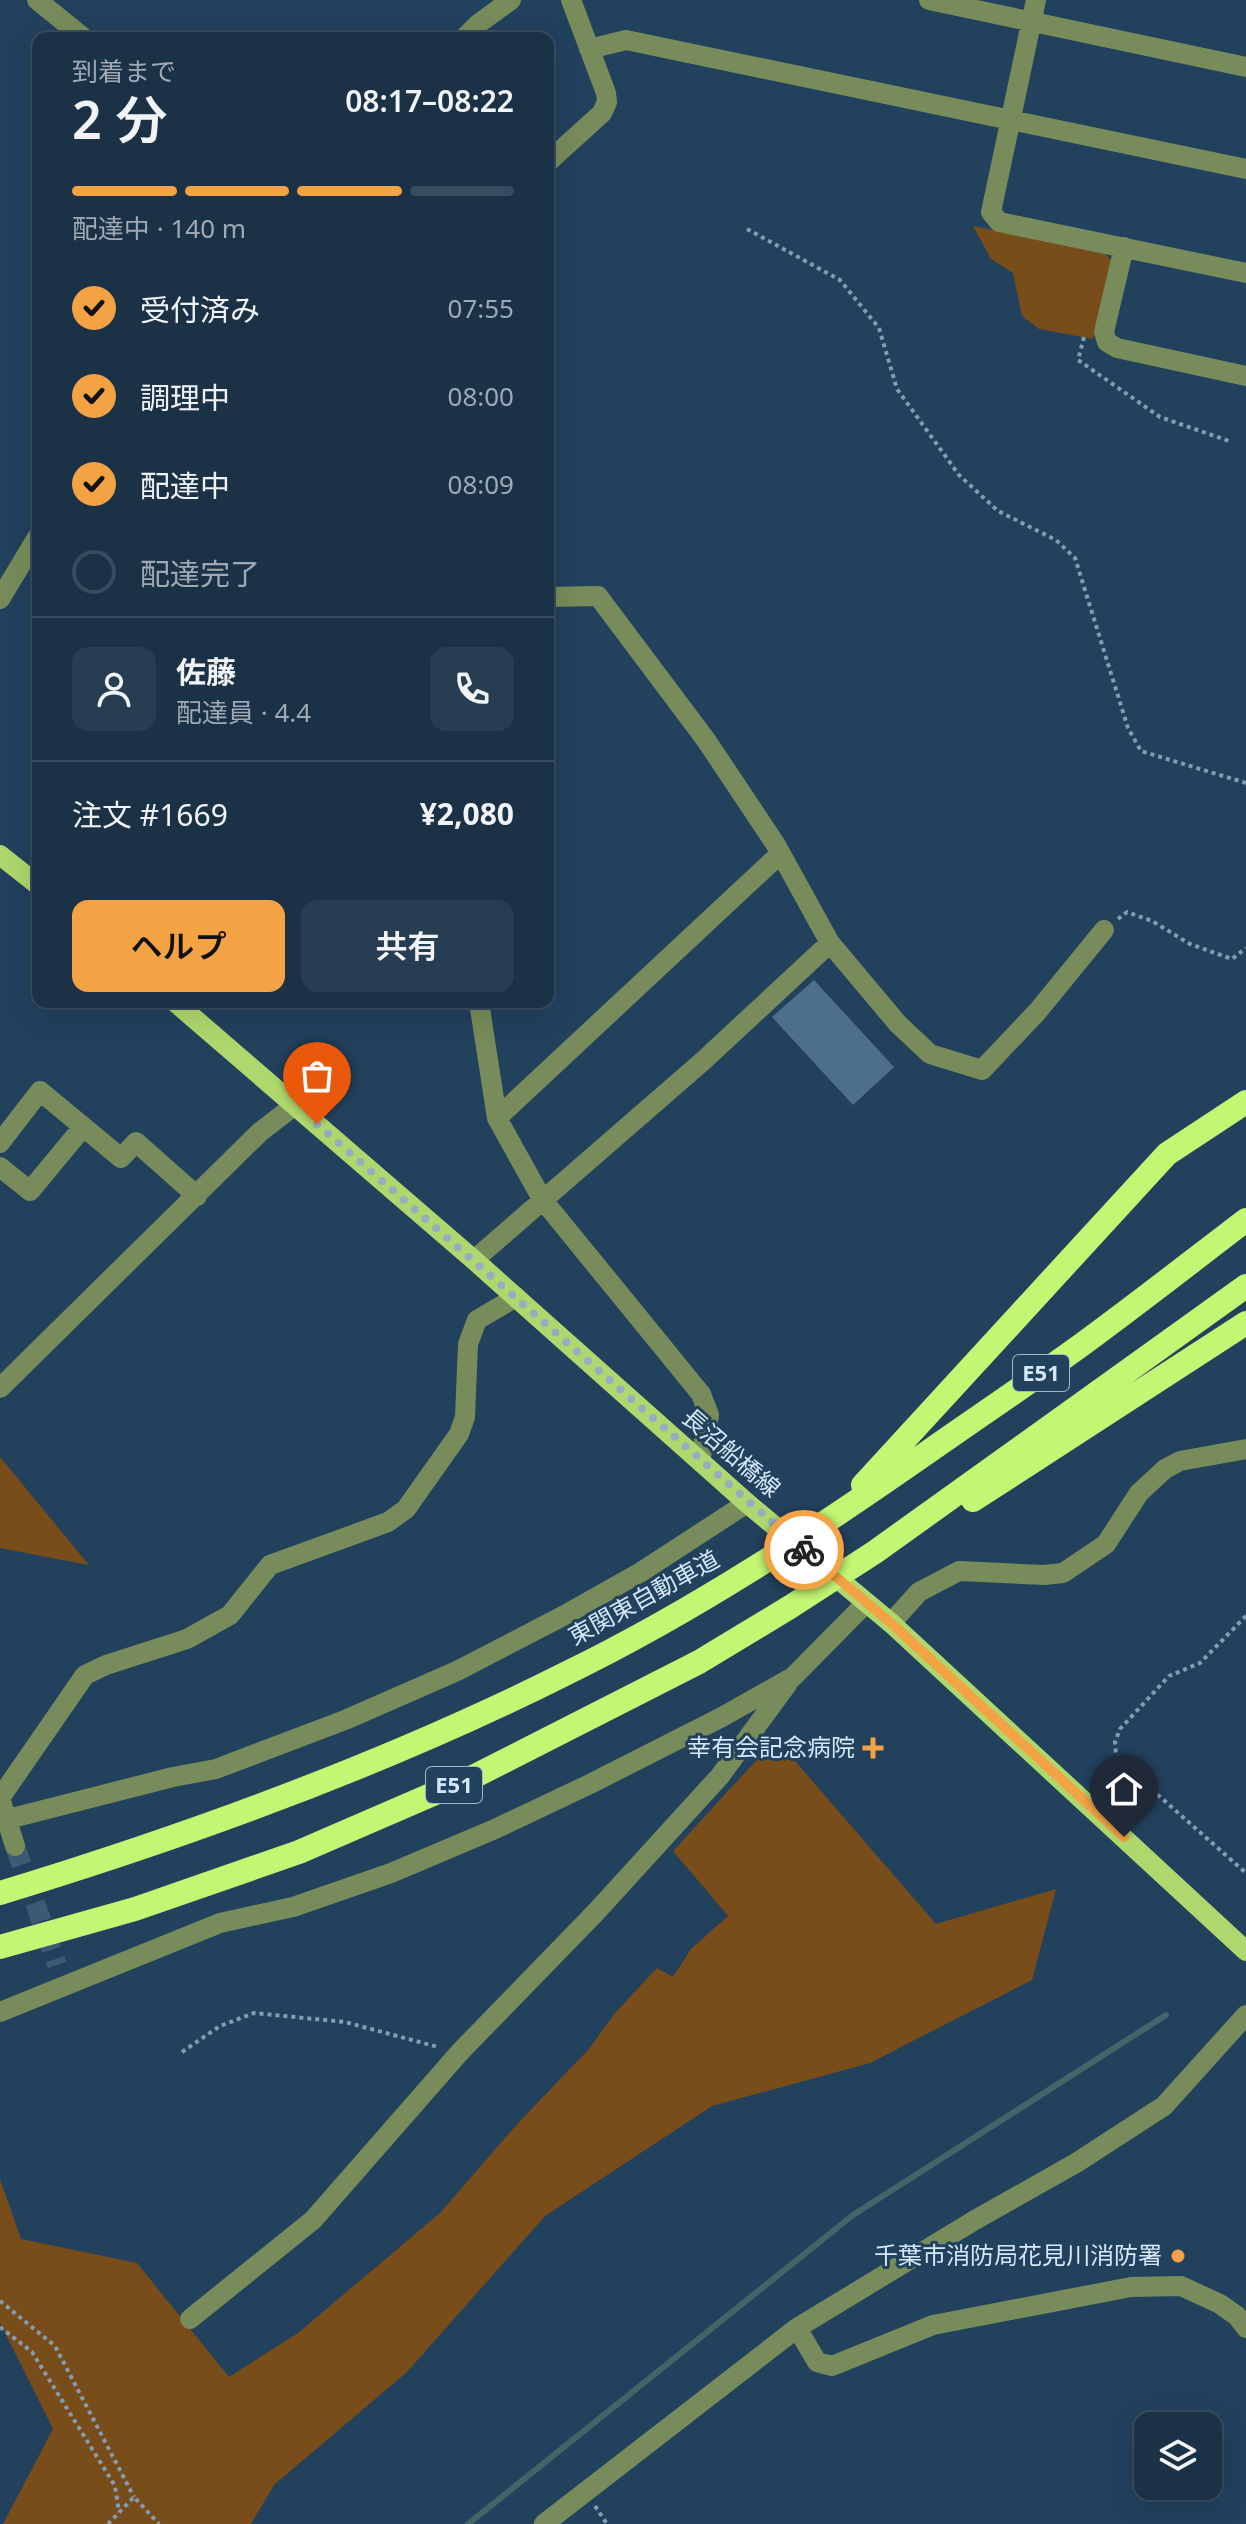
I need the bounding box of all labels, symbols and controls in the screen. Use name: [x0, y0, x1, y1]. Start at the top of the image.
text: 到着まで: [72, 53, 176, 89]
text: 08:17–08:22: [345, 80, 514, 121]
text: 2 分: [72, 83, 167, 154]
text: 配達中 · 140 m: [72, 210, 246, 246]
icon: check: [72, 286, 116, 330]
text: 受付済み: [140, 289, 260, 330]
text: 07:55: [448, 290, 514, 326]
icon: check: [72, 374, 116, 418]
text: 調理中: [140, 377, 230, 418]
text: 08:00: [448, 378, 514, 414]
icon: check: [72, 462, 116, 506]
text: 配達中: [140, 465, 230, 506]
text: 08:09: [448, 466, 514, 502]
text: 配達完了: [140, 553, 260, 594]
button: person: [72, 647, 156, 731]
button: phone: [430, 647, 514, 731]
text: 佐藤: [176, 651, 236, 692]
text: 配達員 · 4.4: [176, 694, 311, 730]
text: ¥2,080: [420, 793, 514, 834]
text: 注文 #1669: [72, 794, 228, 835]
button: ヘルプ: [72, 900, 285, 992]
button: 共有: [301, 900, 514, 992]
pin: [283, 1042, 351, 1124]
icon: bag: [295, 1054, 339, 1098]
road number: E51: [1013, 1355, 1069, 1391]
street label: 長沼船橋線: [676, 1400, 788, 1504]
courier: [764, 1510, 844, 1590]
icon: bike: [782, 1528, 826, 1572]
street label: 東関東自動車道: [562, 1542, 725, 1652]
place label: 幸有会記念病院: [687, 1730, 855, 1763]
marker: 幸有会記念病院: [862, 1737, 884, 1759]
pin: [1090, 1755, 1158, 1837]
road number: E51: [426, 1767, 482, 1803]
icon: home: [1102, 1767, 1146, 1811]
place label: 千葉市消防局花見川消防署: [874, 2238, 1162, 2271]
marker: 千葉市消防局花見川消防署: [1169, 2247, 1187, 2265]
map controls: [1134, 2412, 1222, 2500]
button: layers: [1134, 2412, 1222, 2500]

